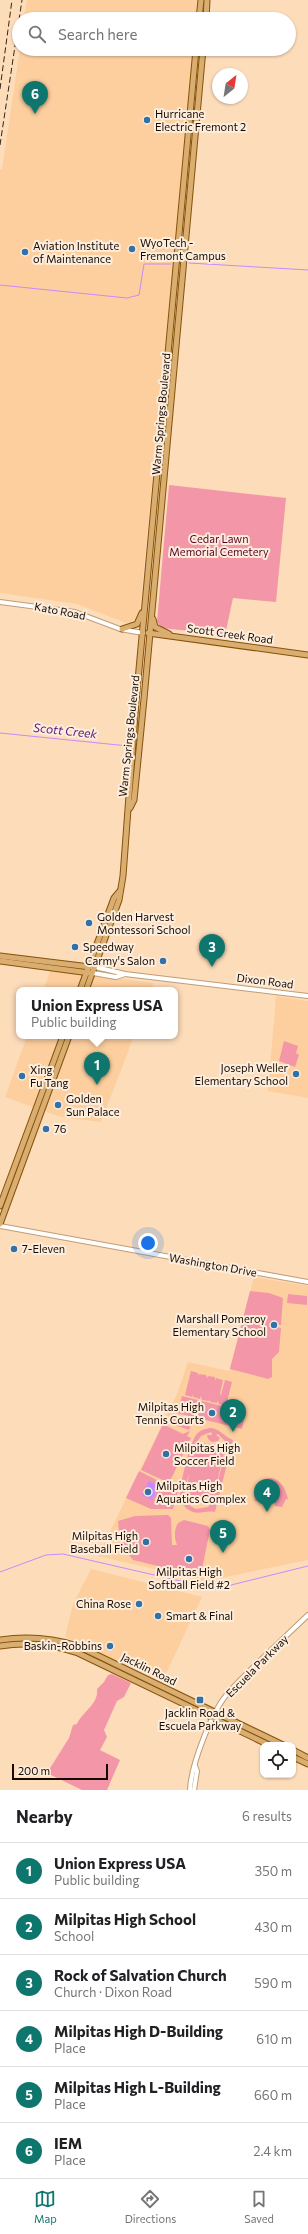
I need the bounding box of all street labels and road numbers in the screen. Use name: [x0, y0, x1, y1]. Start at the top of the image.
street label: Warm Springs Boulevard: [149, 353, 172, 475]
street label: Kato Road: [33, 599, 87, 622]
street label: Scott Creek Road: [186, 621, 274, 646]
street label: Warm Springs Boulevard: [116, 675, 141, 797]
street label: Dixon Road: [236, 971, 294, 990]
street label: Washington Drive: [168, 1250, 258, 1279]
street label: Escuela Parkway: [223, 1632, 291, 1699]
street label: Jacklin Road: [119, 1650, 179, 1688]

